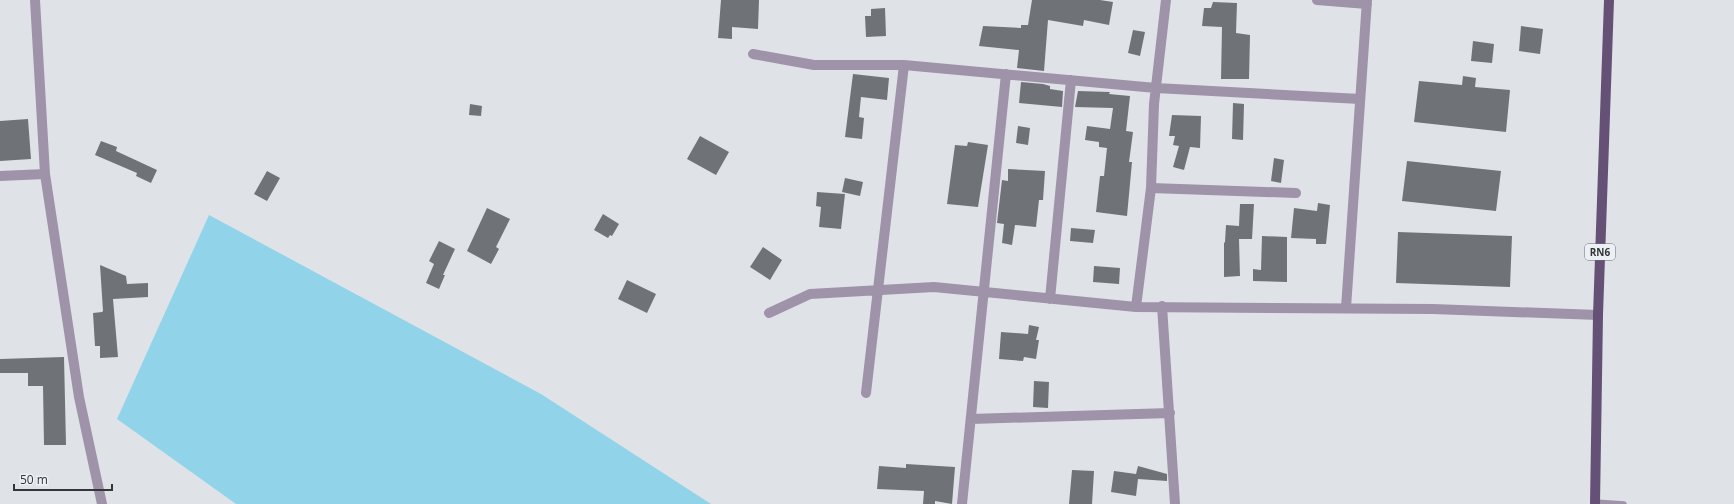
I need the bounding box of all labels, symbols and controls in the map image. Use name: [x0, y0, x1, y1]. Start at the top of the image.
road number: RN6: [1585, 244, 1615, 260]
scale bar: [14, 466, 112, 492]
text: 50 m: [20, 471, 48, 488]

